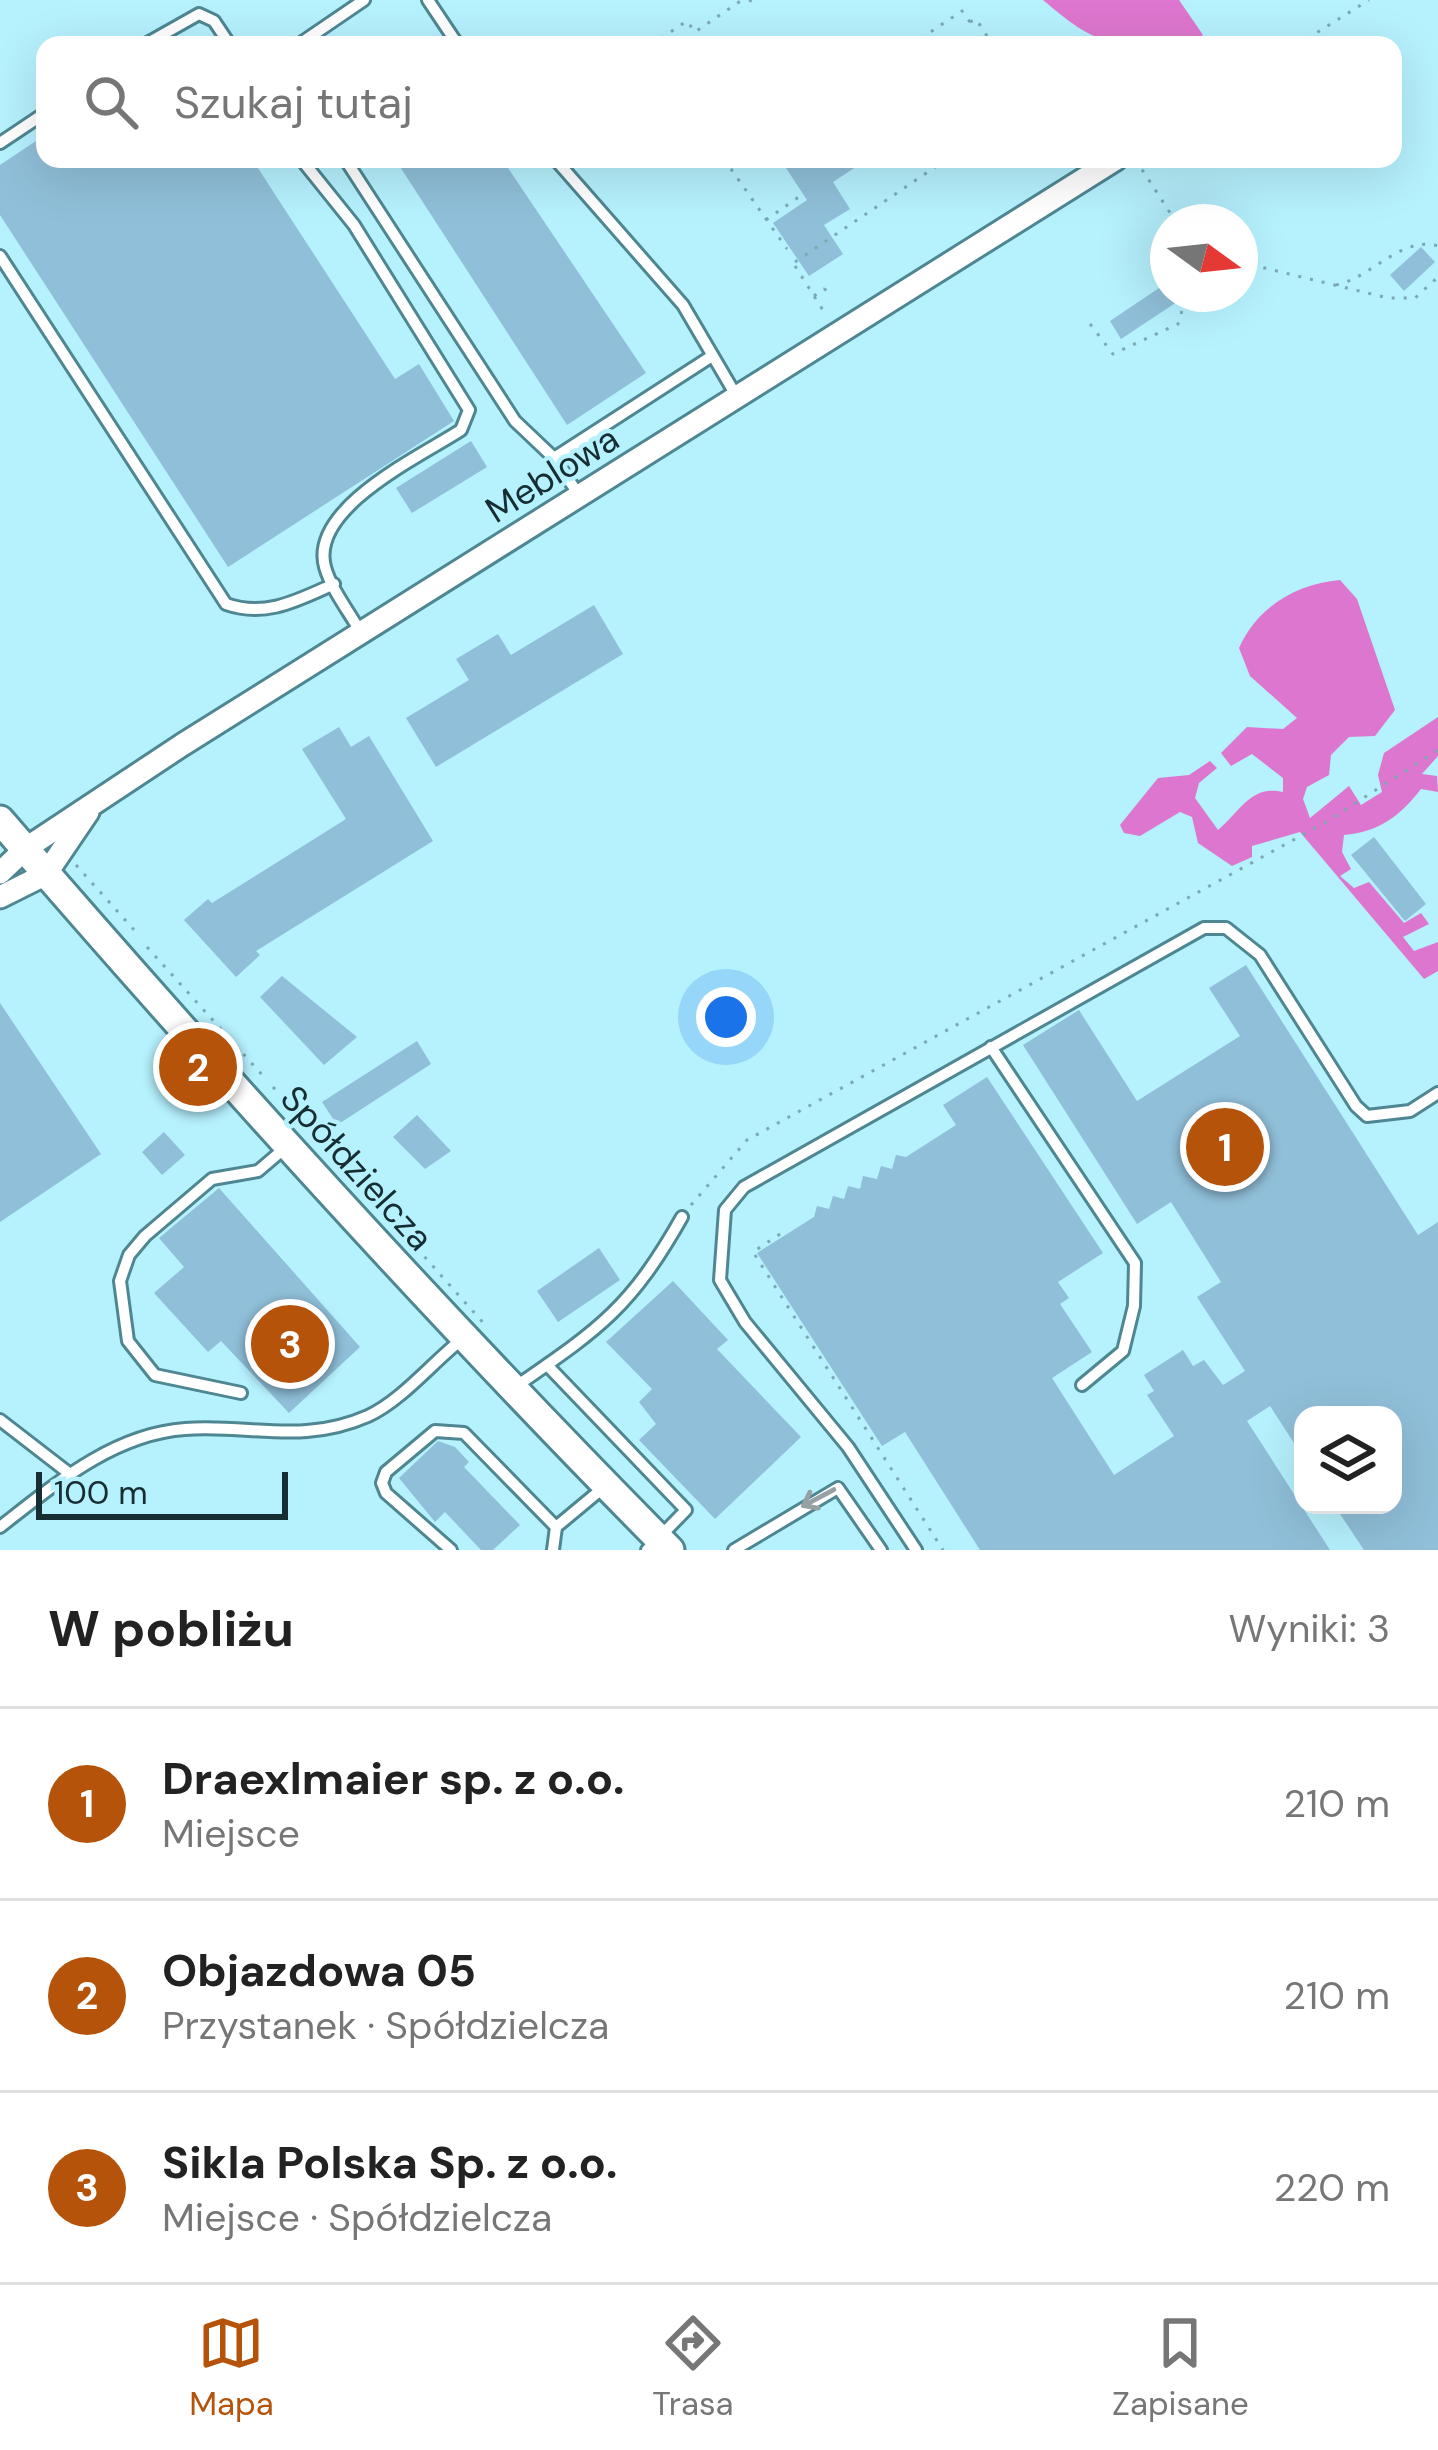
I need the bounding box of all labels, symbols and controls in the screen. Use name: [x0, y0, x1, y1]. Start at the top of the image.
search box: [36, 36, 1402, 168]
icon: search: [78, 69, 144, 135]
text: Szukaj tutaj: [174, 73, 413, 132]
north arrow: [1150, 204, 1258, 312]
street label: Meblowa: [477, 415, 627, 533]
your location: [696, 987, 756, 1047]
pin: 2: [159, 1022, 237, 1112]
street label: Spółdzielcza: [270, 1075, 444, 1261]
pin: 1: [1186, 1102, 1264, 1192]
pin: 3: [251, 1299, 329, 1389]
map controls: [1294, 1406, 1402, 1514]
button: layers: [1294, 1406, 1402, 1514]
scale bar: [36, 1466, 288, 1519]
text: 100 m: [54, 1471, 148, 1514]
one-way arrow: [801, 1487, 836, 1510]
text: W pobliżu: [48, 1595, 294, 1662]
text: Wyniki: 3: [1229, 1603, 1390, 1654]
text: Draexlmaier sp. z o.o.: [162, 1749, 624, 1808]
text: 1: [80, 1778, 94, 1829]
text: 210 m: [1284, 1778, 1390, 1829]
text: Miejsce: [162, 1808, 300, 1859]
text: Objazdowa 05: [162, 1941, 476, 2000]
text: 2: [76, 1970, 98, 2021]
text: 210 m: [1284, 1970, 1390, 2021]
text: Przystanek · Spółdzielcza: [162, 2000, 609, 2051]
text: Sikla Polska Sp. z o.o.: [162, 2133, 617, 2192]
text: 3: [75, 2162, 99, 2213]
text: 220 m: [1274, 2162, 1390, 2213]
text: Miejsce · Spółdzielcza: [162, 2192, 552, 2243]
tab: Mapa: [189, 2310, 274, 2425]
tab: Trasa: [652, 2310, 734, 2425]
tab: Zapisane: [1112, 2310, 1249, 2425]

